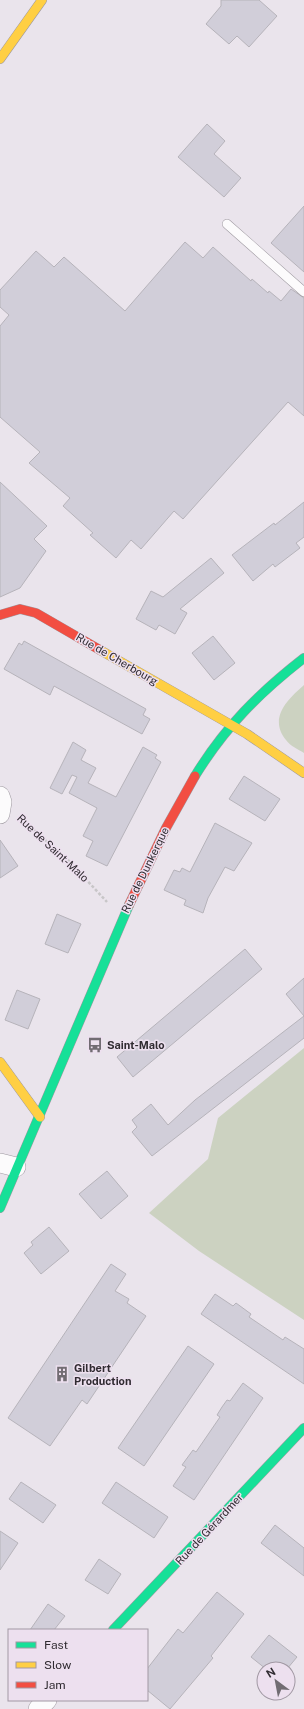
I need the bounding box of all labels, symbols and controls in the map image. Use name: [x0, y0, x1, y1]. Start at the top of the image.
street label: Rue de Cherbourg: [74, 631, 160, 687]
street label: Rue de Saint-Malo: [15, 812, 91, 884]
street label: Rue de Dunkerque: [119, 825, 171, 915]
bus stop icon: Saint-Malo: [86, 1036, 104, 1054]
place label: Saint-Malo: [107, 1039, 165, 1051]
place label: Gilbert Production: [74, 1362, 131, 1387]
building icon: Gilbert Production: [53, 1365, 71, 1383]
street label: Rue de Gérardmer: [173, 1491, 245, 1567]
legend: [8, 1629, 148, 1701]
text: Fast: [44, 1638, 69, 1652]
text: Slow: [44, 1658, 72, 1672]
north arrow: [256, 1661, 296, 1701]
text: N: [264, 1665, 278, 1680]
text: Jam: [44, 1678, 66, 1692]

